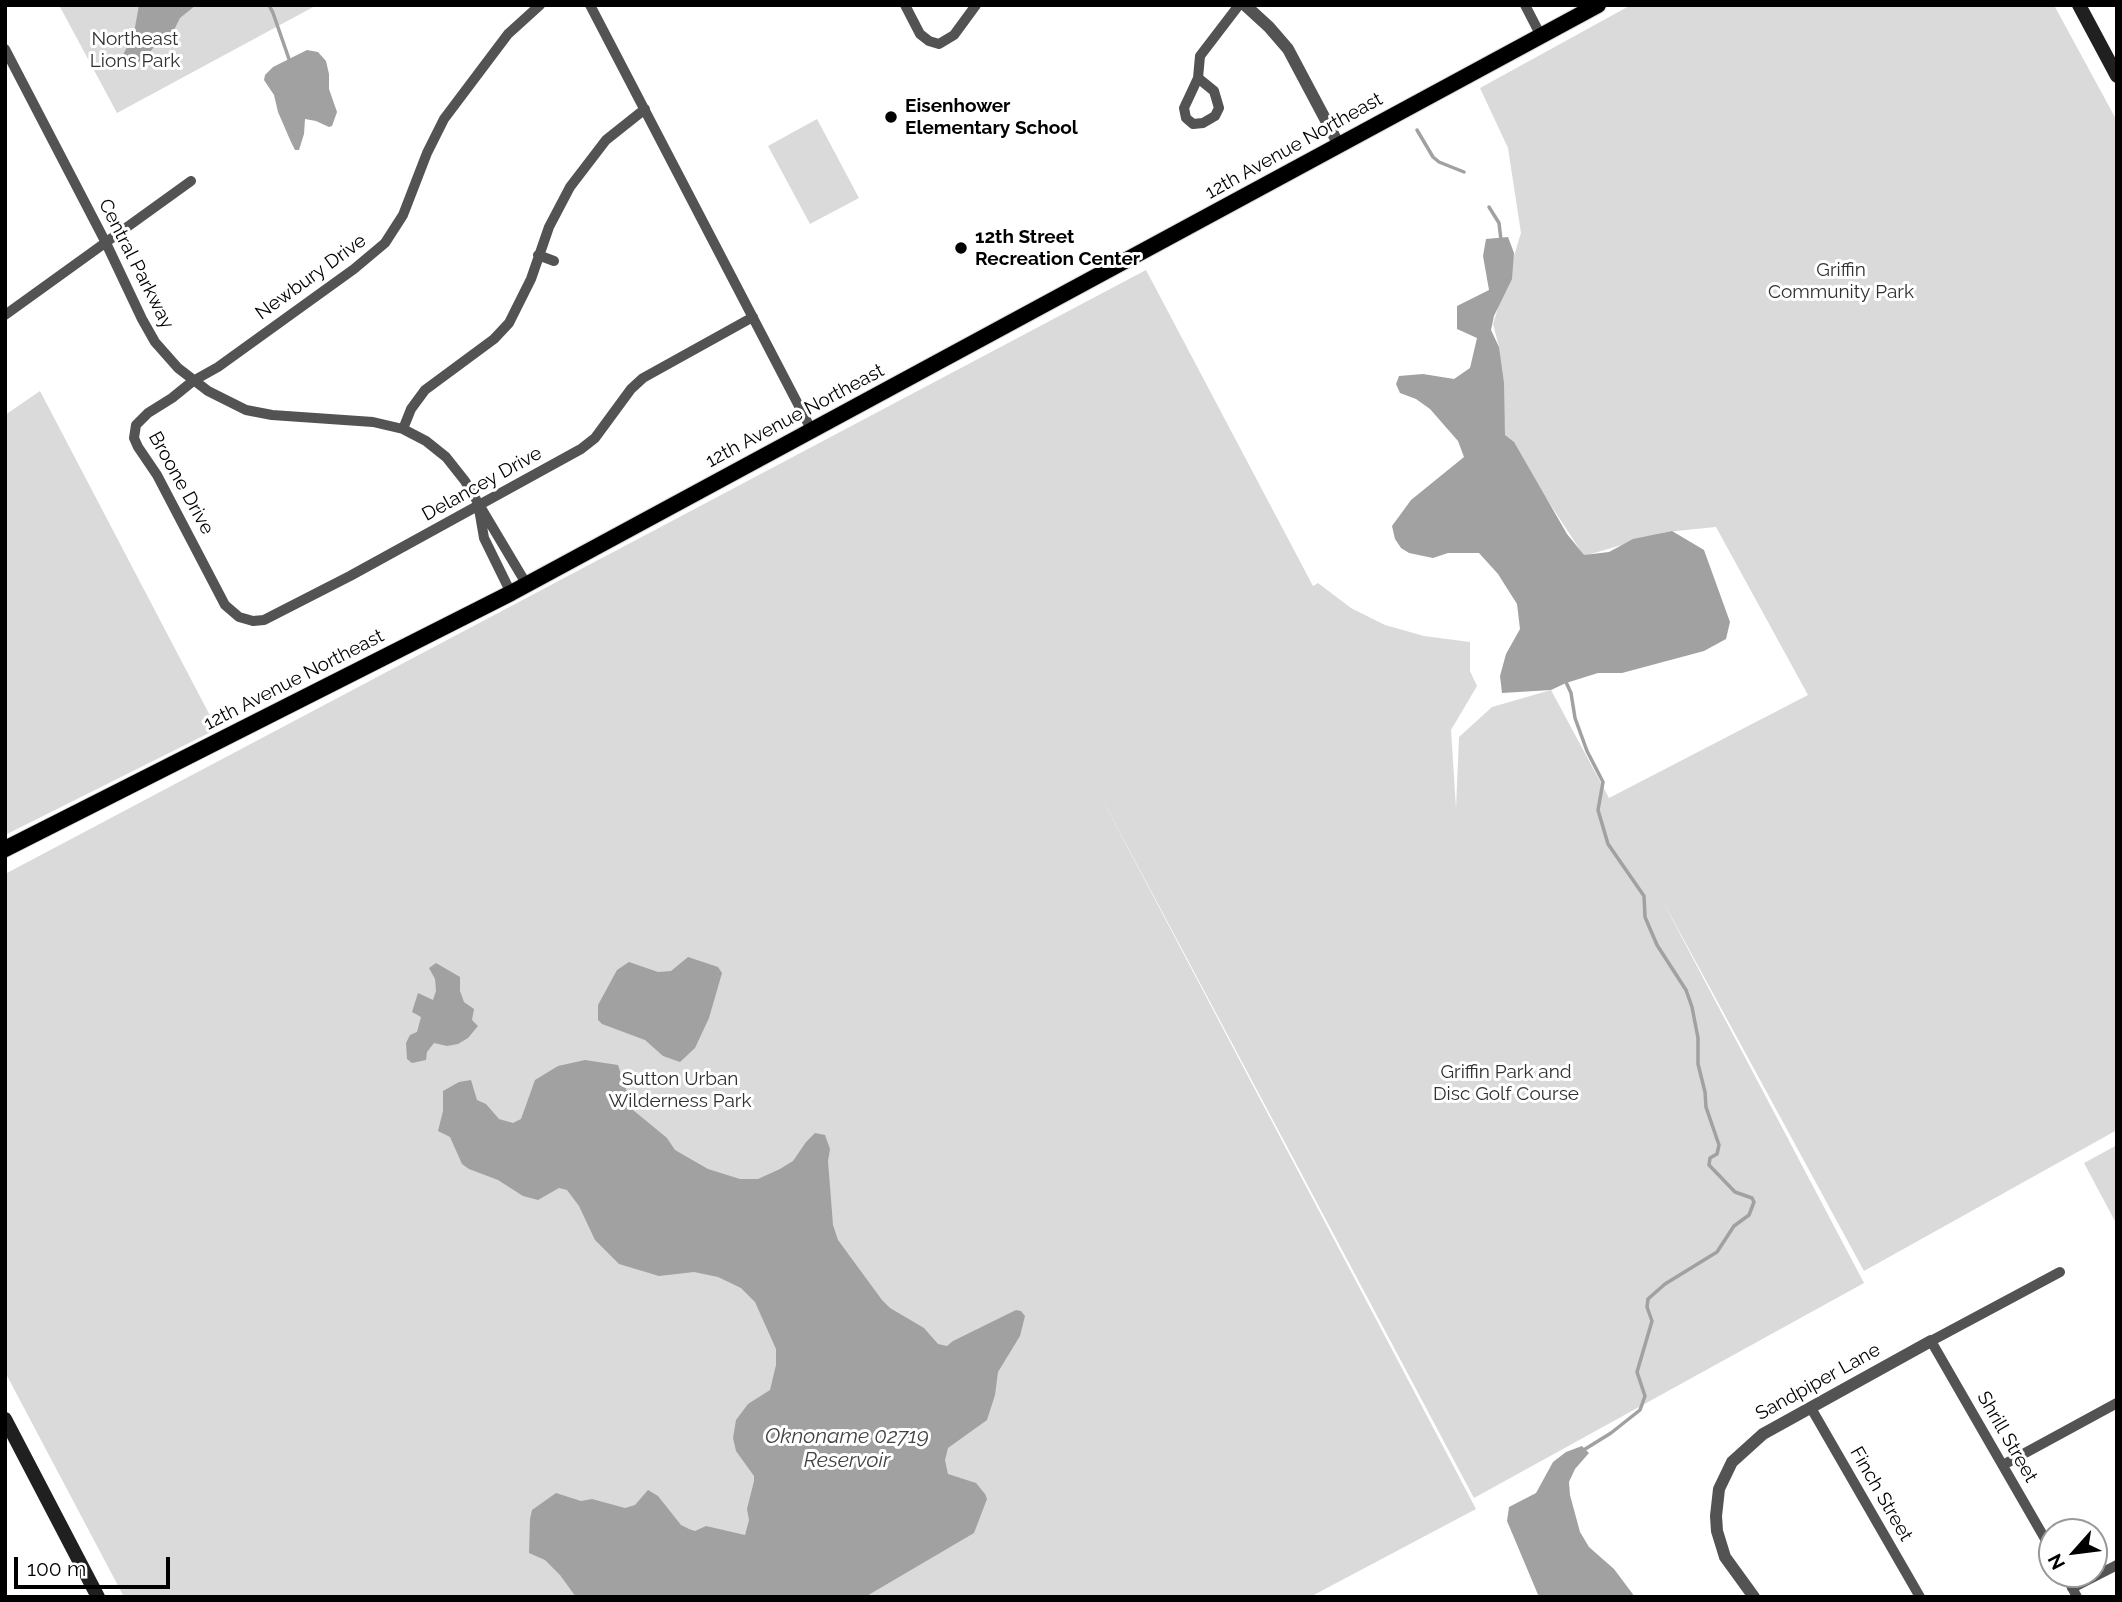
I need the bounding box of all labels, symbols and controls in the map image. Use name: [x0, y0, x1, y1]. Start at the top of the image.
park label: Northeast Lions Park: [90, 28, 180, 72]
street label: 12th Avenue Northeast: [1202, 88, 1386, 204]
place label: Eisenhower Elementary School: [905, 95, 1078, 139]
marker: Eisenhower Elementary School: [883, 109, 899, 125]
street label: Central Parkway: [93, 195, 179, 333]
place label: 12th Street Recreation Center: [975, 226, 1140, 270]
street label: Newbury Drive: [251, 229, 371, 325]
marker: 12th Street Recreation Center: [953, 240, 969, 256]
park label: Griffin Community Park: [1768, 259, 1914, 303]
street label: 12th Avenue Northeast: [702, 359, 888, 473]
street label: Broone Drive: [143, 428, 219, 538]
street label: Delancey Drive: [418, 442, 546, 526]
street label: 12th Avenue Northeast: [200, 625, 388, 735]
park label: Griffin Park and Disc Golf Course: [1433, 1061, 1579, 1105]
park label: Sutton Urban Wilderness Park: [608, 1068, 752, 1112]
street label: Sandpiper Lane: [1752, 1338, 1884, 1426]
street label: Shrill Street: [1972, 1387, 2042, 1487]
water label: Oknoname 02719 Reservoir: [765, 1424, 929, 1474]
street label: Finch Street: [1845, 1443, 1917, 1545]
north arrow: [2038, 1518, 2108, 1588]
scale bar: [18, 1542, 173, 1586]
text: N: [2043, 1550, 2069, 1573]
text: 100 m: [27, 1556, 86, 1581]

